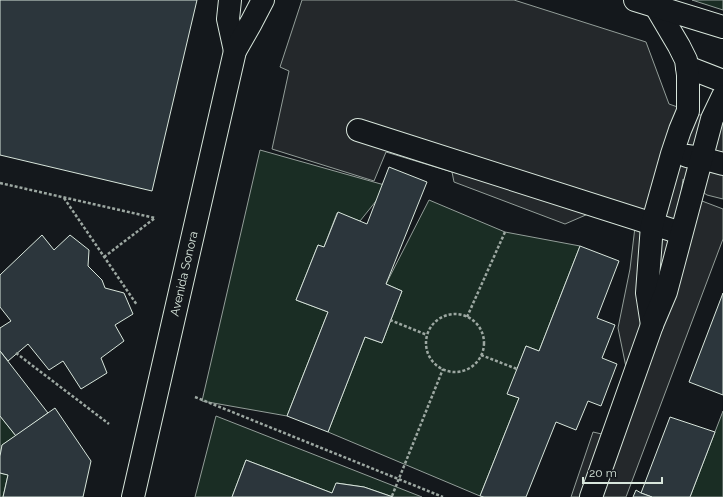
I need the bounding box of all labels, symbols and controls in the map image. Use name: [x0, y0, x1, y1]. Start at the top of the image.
street label: Avenida Sonora: [168, 230, 201, 318]
scale bar: [583, 459, 662, 485]
text: 20 m: [589, 466, 617, 480]

